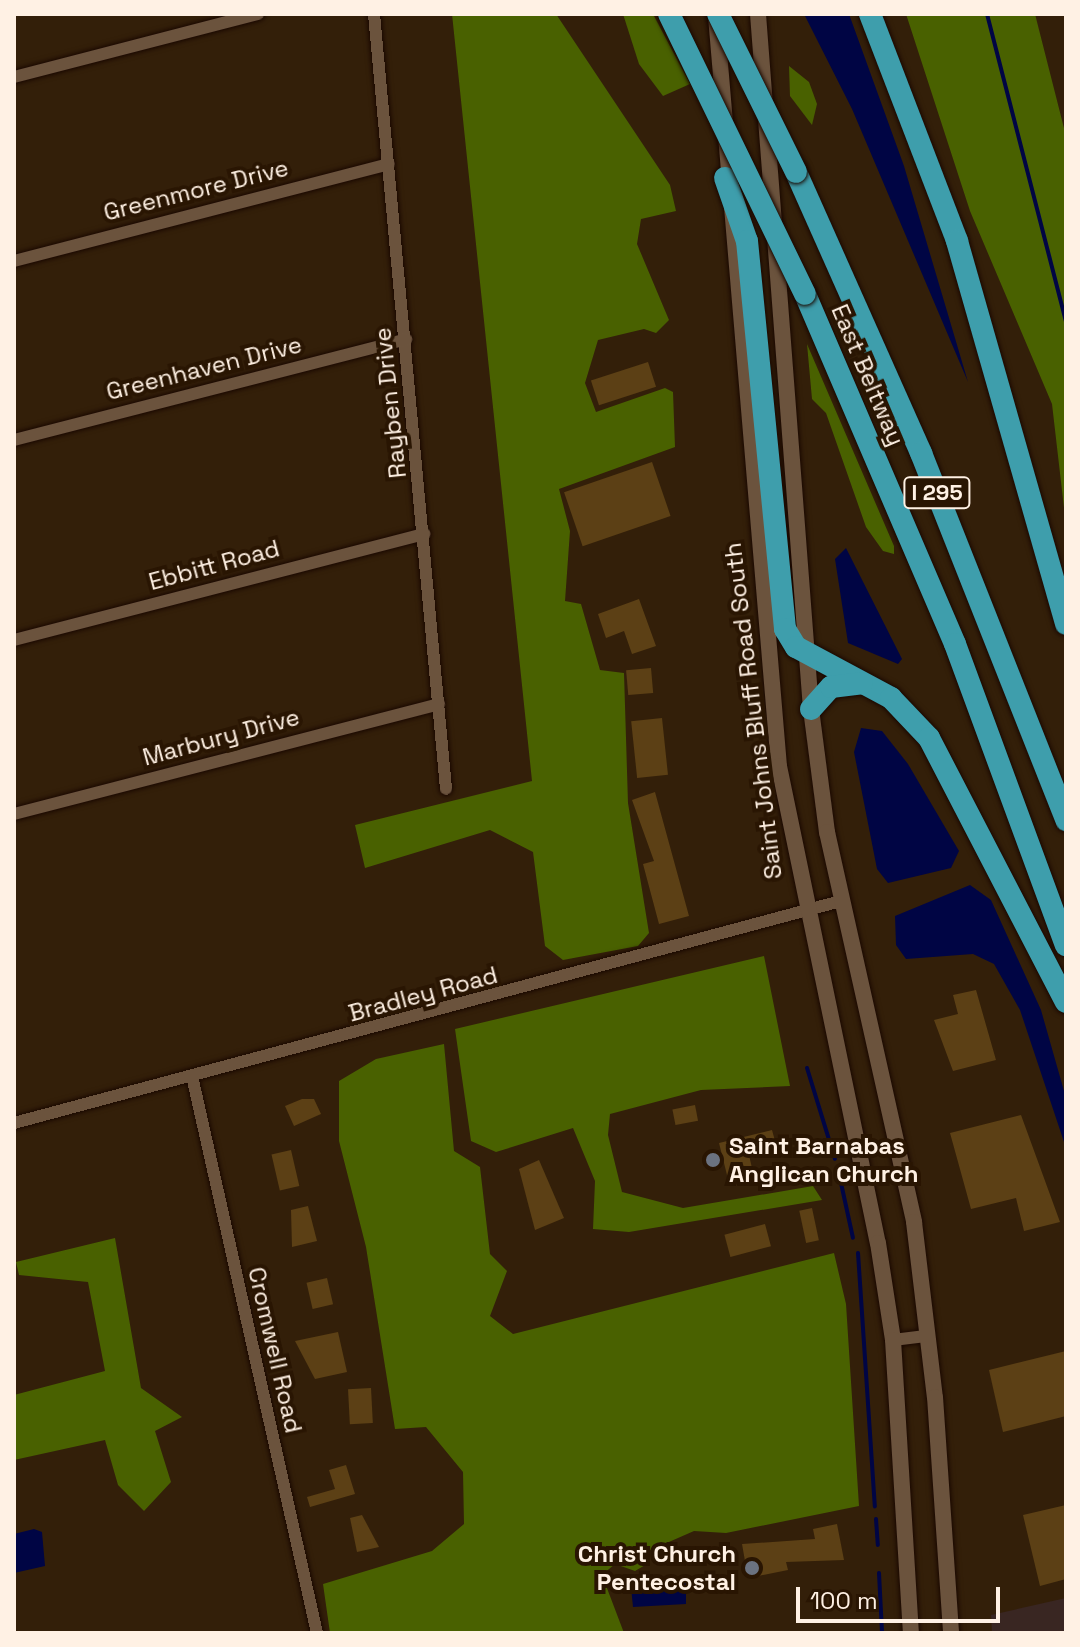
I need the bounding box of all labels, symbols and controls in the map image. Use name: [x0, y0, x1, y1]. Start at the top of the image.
street label: Greenmore Drive: [101, 153, 291, 227]
street label: East Beltway: [825, 300, 911, 450]
street label: Rayben Drive: [368, 326, 412, 480]
street label: Greenhaven Drive: [103, 330, 305, 406]
road number: I 295: [903, 475, 971, 511]
street label: Ebbitt Road: [145, 534, 283, 596]
street label: Saint Johns Bluff Road South: [718, 541, 788, 881]
street label: Marbury Drive: [139, 702, 303, 772]
street label: Bradley Road: [345, 960, 501, 1028]
place label: Saint Barnabas Anglican Church: [729, 1132, 919, 1188]
marker: Saint Barnabas Anglican Church: [704, 1151, 722, 1169]
street label: Cromwell Road: [242, 1264, 308, 1436]
place label: Christ Church Pentecostal: [578, 1540, 736, 1596]
marker: Christ Church Pentecostal: [743, 1559, 761, 1577]
scale bar: [800, 1571, 1004, 1621]
text: 100 m: [810, 1585, 878, 1616]

